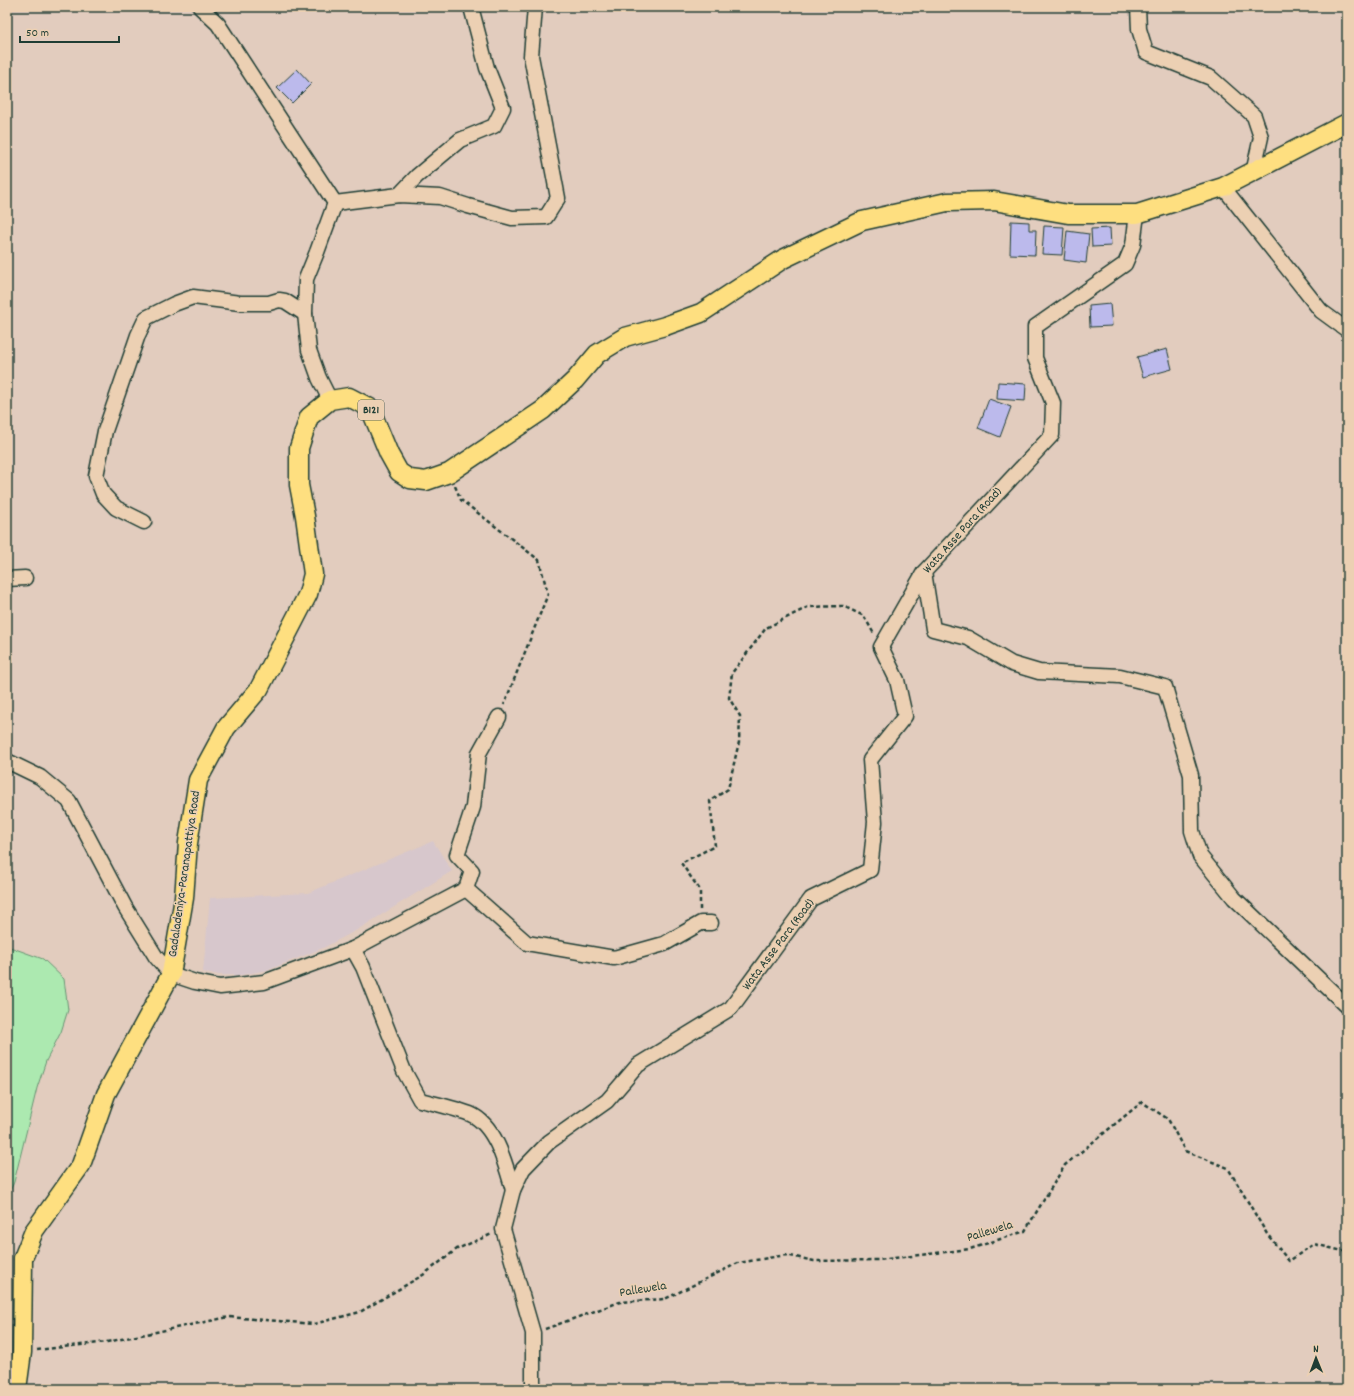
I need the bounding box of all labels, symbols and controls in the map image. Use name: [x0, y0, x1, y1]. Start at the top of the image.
scale bar: [20, 18, 119, 44]
text: 50 m: [26, 25, 49, 42]
road number: B121: [358, 400, 384, 420]
street label: Wata Asse Para (Road): [919, 483, 1007, 579]
street label: Gadaladeniya-Paranapattiya Road: [164, 790, 206, 958]
street label: Wata Asse Para (Road): [738, 895, 820, 995]
street label: Pallewela: [965, 1216, 1016, 1248]
street label: Pallewela: [618, 1277, 669, 1303]
north arrow: [1296, 1338, 1336, 1378]
text: N: [1313, 1342, 1319, 1358]

